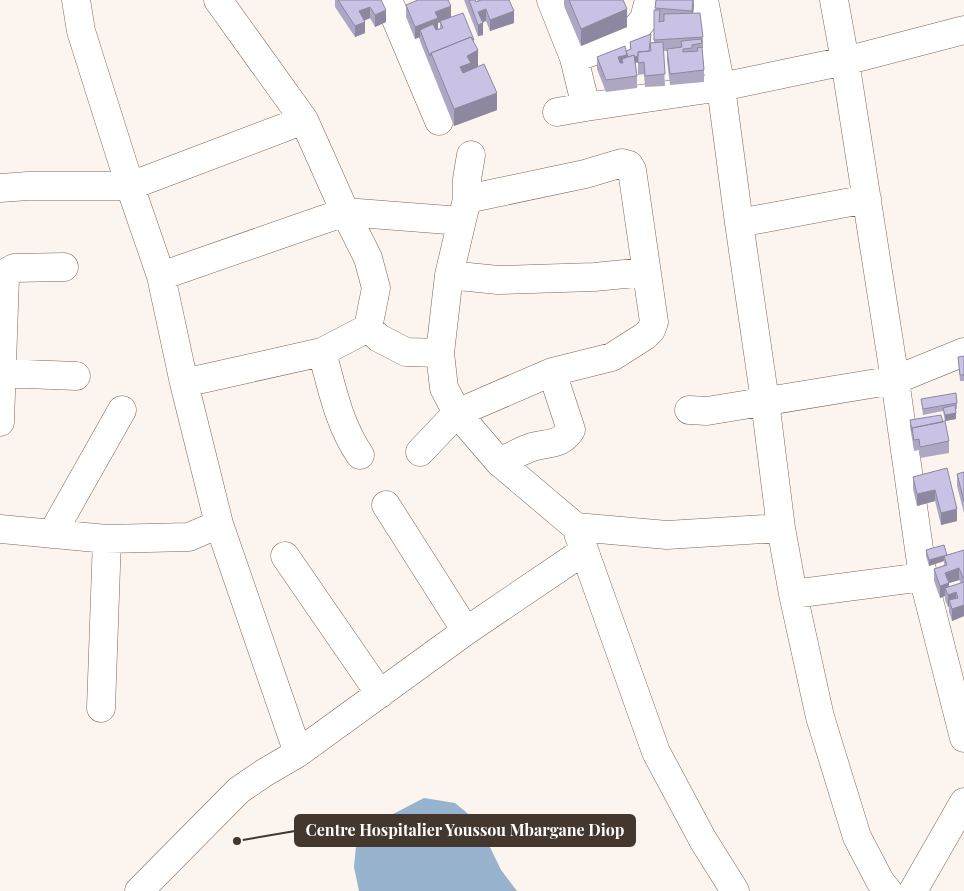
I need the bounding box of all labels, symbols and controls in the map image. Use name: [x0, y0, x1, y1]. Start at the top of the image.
callout: Centre Hospitalier Youssou Mbargane Diop: [295, 815, 635, 846]
text: Centre Hospitalier Youssou Mbargane Diop: [306, 819, 624, 840]

